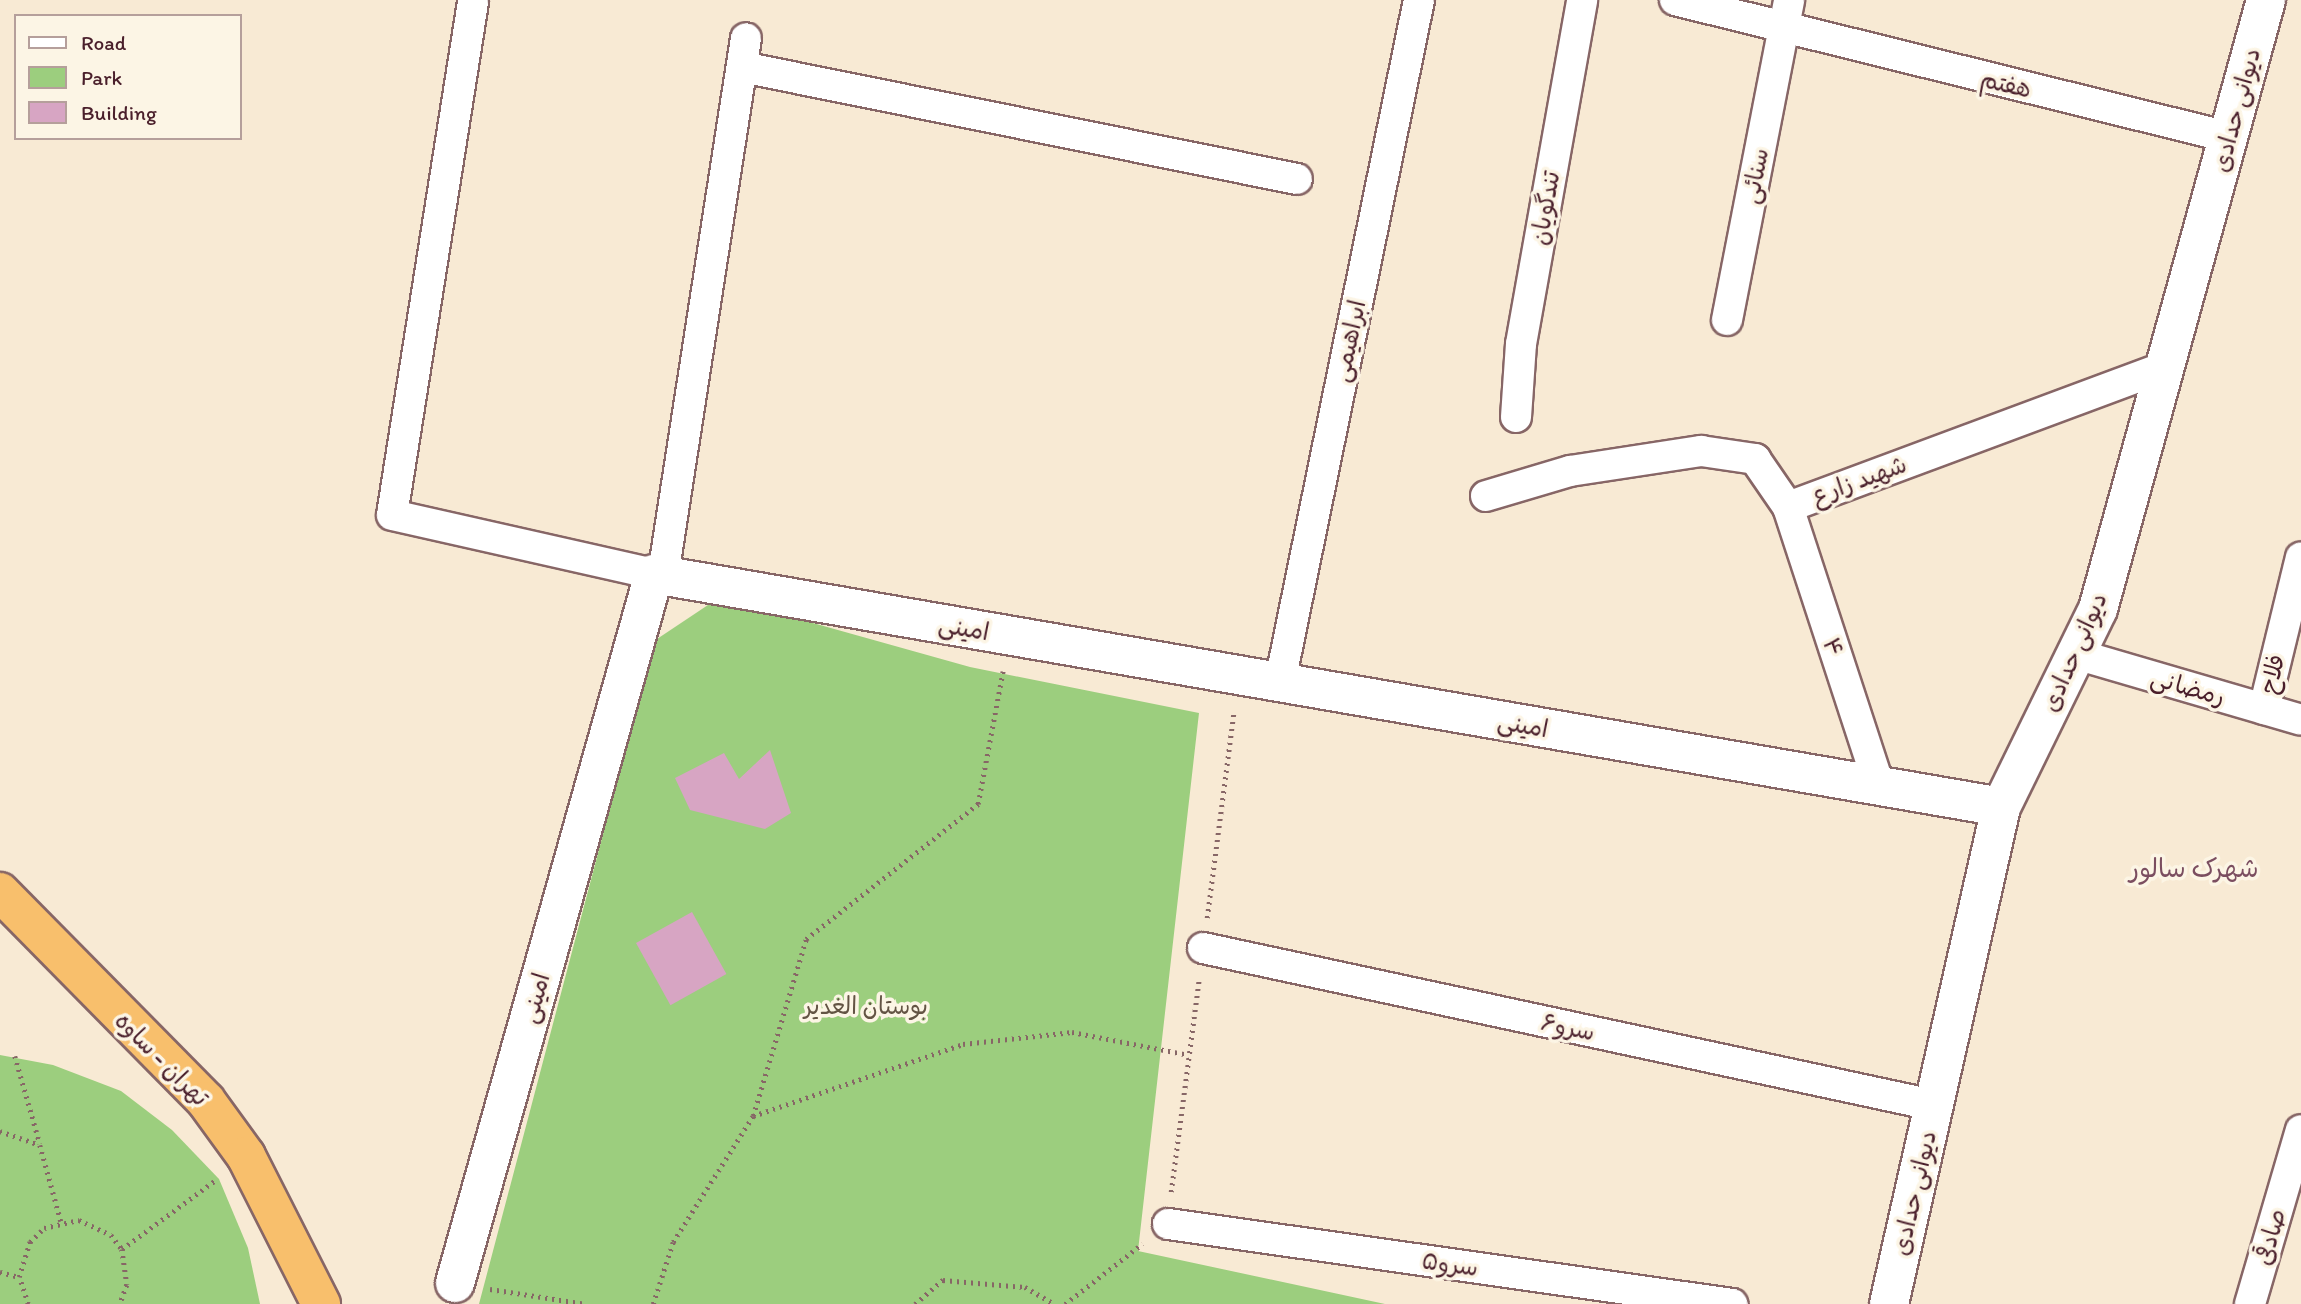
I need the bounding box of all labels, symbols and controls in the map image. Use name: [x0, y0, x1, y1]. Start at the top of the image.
legend: [14, 14, 242, 140]
text: Road: [81, 30, 126, 55]
street label: دیوانی حدادی: [2206, 45, 2266, 175]
street label: هفتم: [1978, 64, 2034, 104]
text: Park: [81, 65, 122, 90]
text: Building: [81, 100, 157, 125]
street label: سنائی: [1736, 146, 1774, 206]
street label: تندگویان: [1524, 169, 1566, 247]
street label: ابراهیمی: [1326, 297, 1372, 385]
street label: شهید زارع: [1808, 450, 1910, 510]
street label: دیوانی حدادی: [2035, 588, 2113, 716]
street label: امینی: [936, 609, 992, 647]
street label: ۴: [1817, 634, 1849, 660]
street label: فلاح: [2253, 651, 2291, 697]
street label: رمضانی: [2148, 663, 2228, 711]
street label: امینی: [1495, 706, 1551, 744]
district label: شهرک سالور: [2129, 853, 2259, 885]
street label: امینی: [514, 970, 556, 1026]
park label: بوستان الغدیر: [804, 992, 928, 1020]
street label: تهران - ساوه: [109, 1006, 215, 1112]
street label: سرو۶: [1538, 1007, 1598, 1047]
street label: دیوانی حدادی: [1886, 1128, 1942, 1258]
street label: صادقی: [2248, 1206, 2292, 1268]
street label: سرو۵: [1420, 1246, 1480, 1282]

